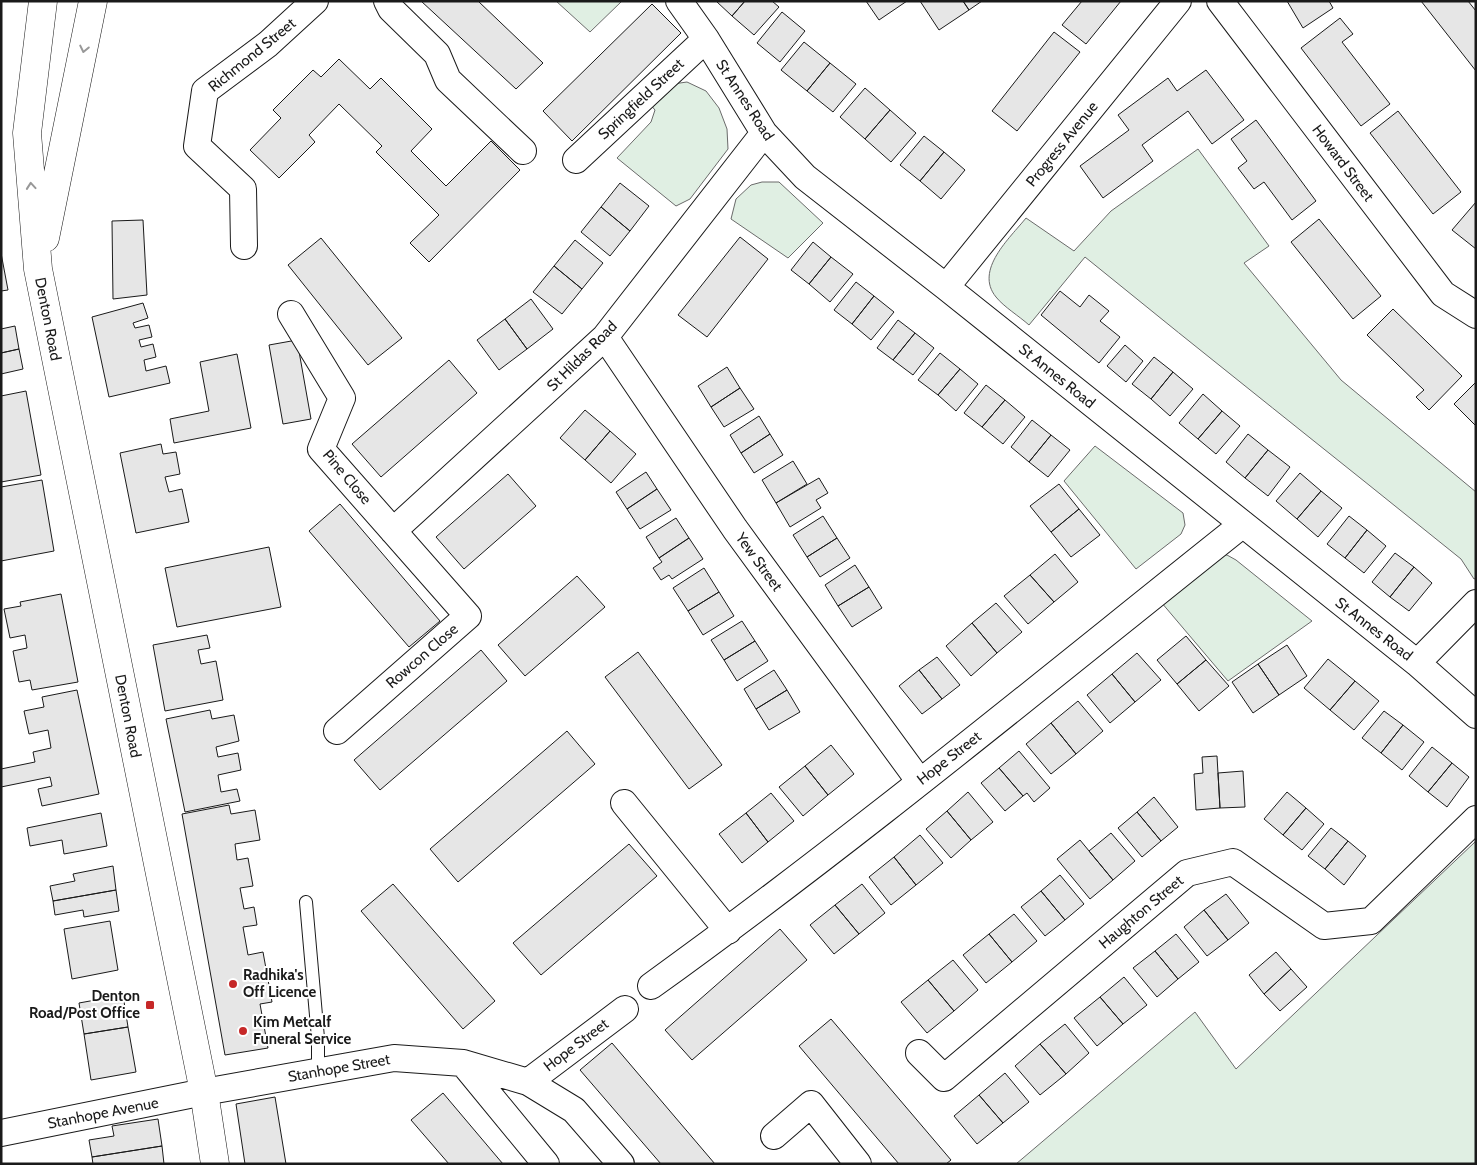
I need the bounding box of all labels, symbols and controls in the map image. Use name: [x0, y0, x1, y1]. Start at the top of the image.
street label: Richmond Street: [205, 14, 299, 96]
one-way arrow: [79, 45, 89, 53]
street label: Springfield Street: [595, 55, 687, 143]
street label: St Annes Road: [712, 56, 778, 144]
street label: Progress Avenue: [1022, 98, 1102, 190]
street label: Howard Street: [1308, 121, 1378, 205]
one-way arrow: [26, 181, 37, 189]
street label: Denton Road: [31, 276, 65, 362]
street label: St Hildas Road: [543, 317, 621, 395]
street label: St Annes Road: [1015, 340, 1099, 412]
street label: Pine Close: [319, 446, 375, 508]
street label: Yew Street: [731, 529, 786, 595]
street label: St Annes Road: [1332, 593, 1416, 665]
street label: Rowcon Close: [382, 620, 462, 692]
street label: Denton Road: [111, 673, 145, 759]
street label: Hope Street: [913, 727, 985, 789]
street label: Haughton Street: [1095, 872, 1187, 952]
place label: Radhika's Off Licence: [243, 966, 317, 1001]
marker: Radhika's Off Licence: [227, 978, 239, 990]
place label: Denton Road/Post Office: [29, 987, 140, 1022]
marker: Denton Road/Post Office: [144, 999, 156, 1011]
place label: Kim Metcalf Funeral Service: [253, 1013, 352, 1048]
street label: Hope Street: [540, 1015, 612, 1075]
marker: Kim Metcalf Funeral Service: [237, 1025, 249, 1037]
street label: Stanhope Street: [286, 1050, 392, 1086]
street label: Stanhope Avenue: [46, 1093, 160, 1133]

